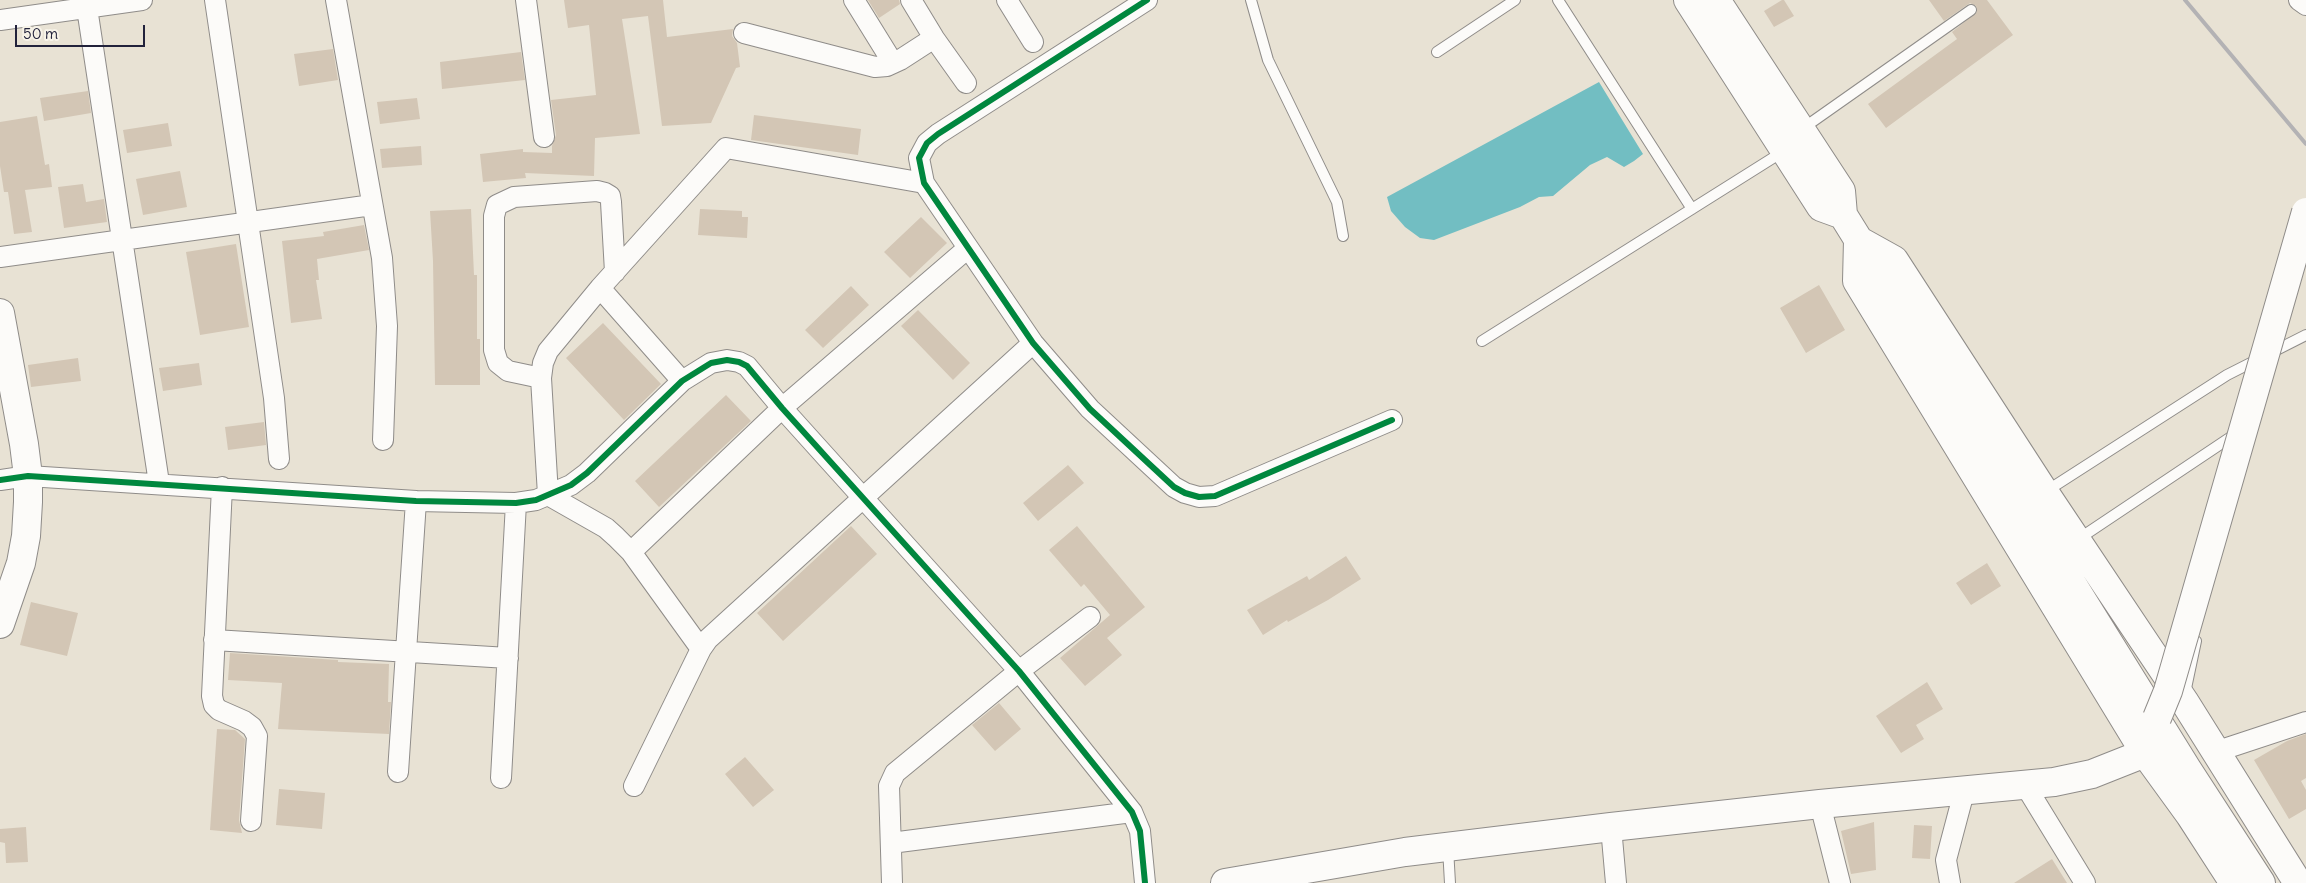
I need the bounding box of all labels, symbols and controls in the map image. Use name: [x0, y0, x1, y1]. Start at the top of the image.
scale bar: [18, 15, 148, 47]
text: 50 m: [23, 24, 58, 43]

